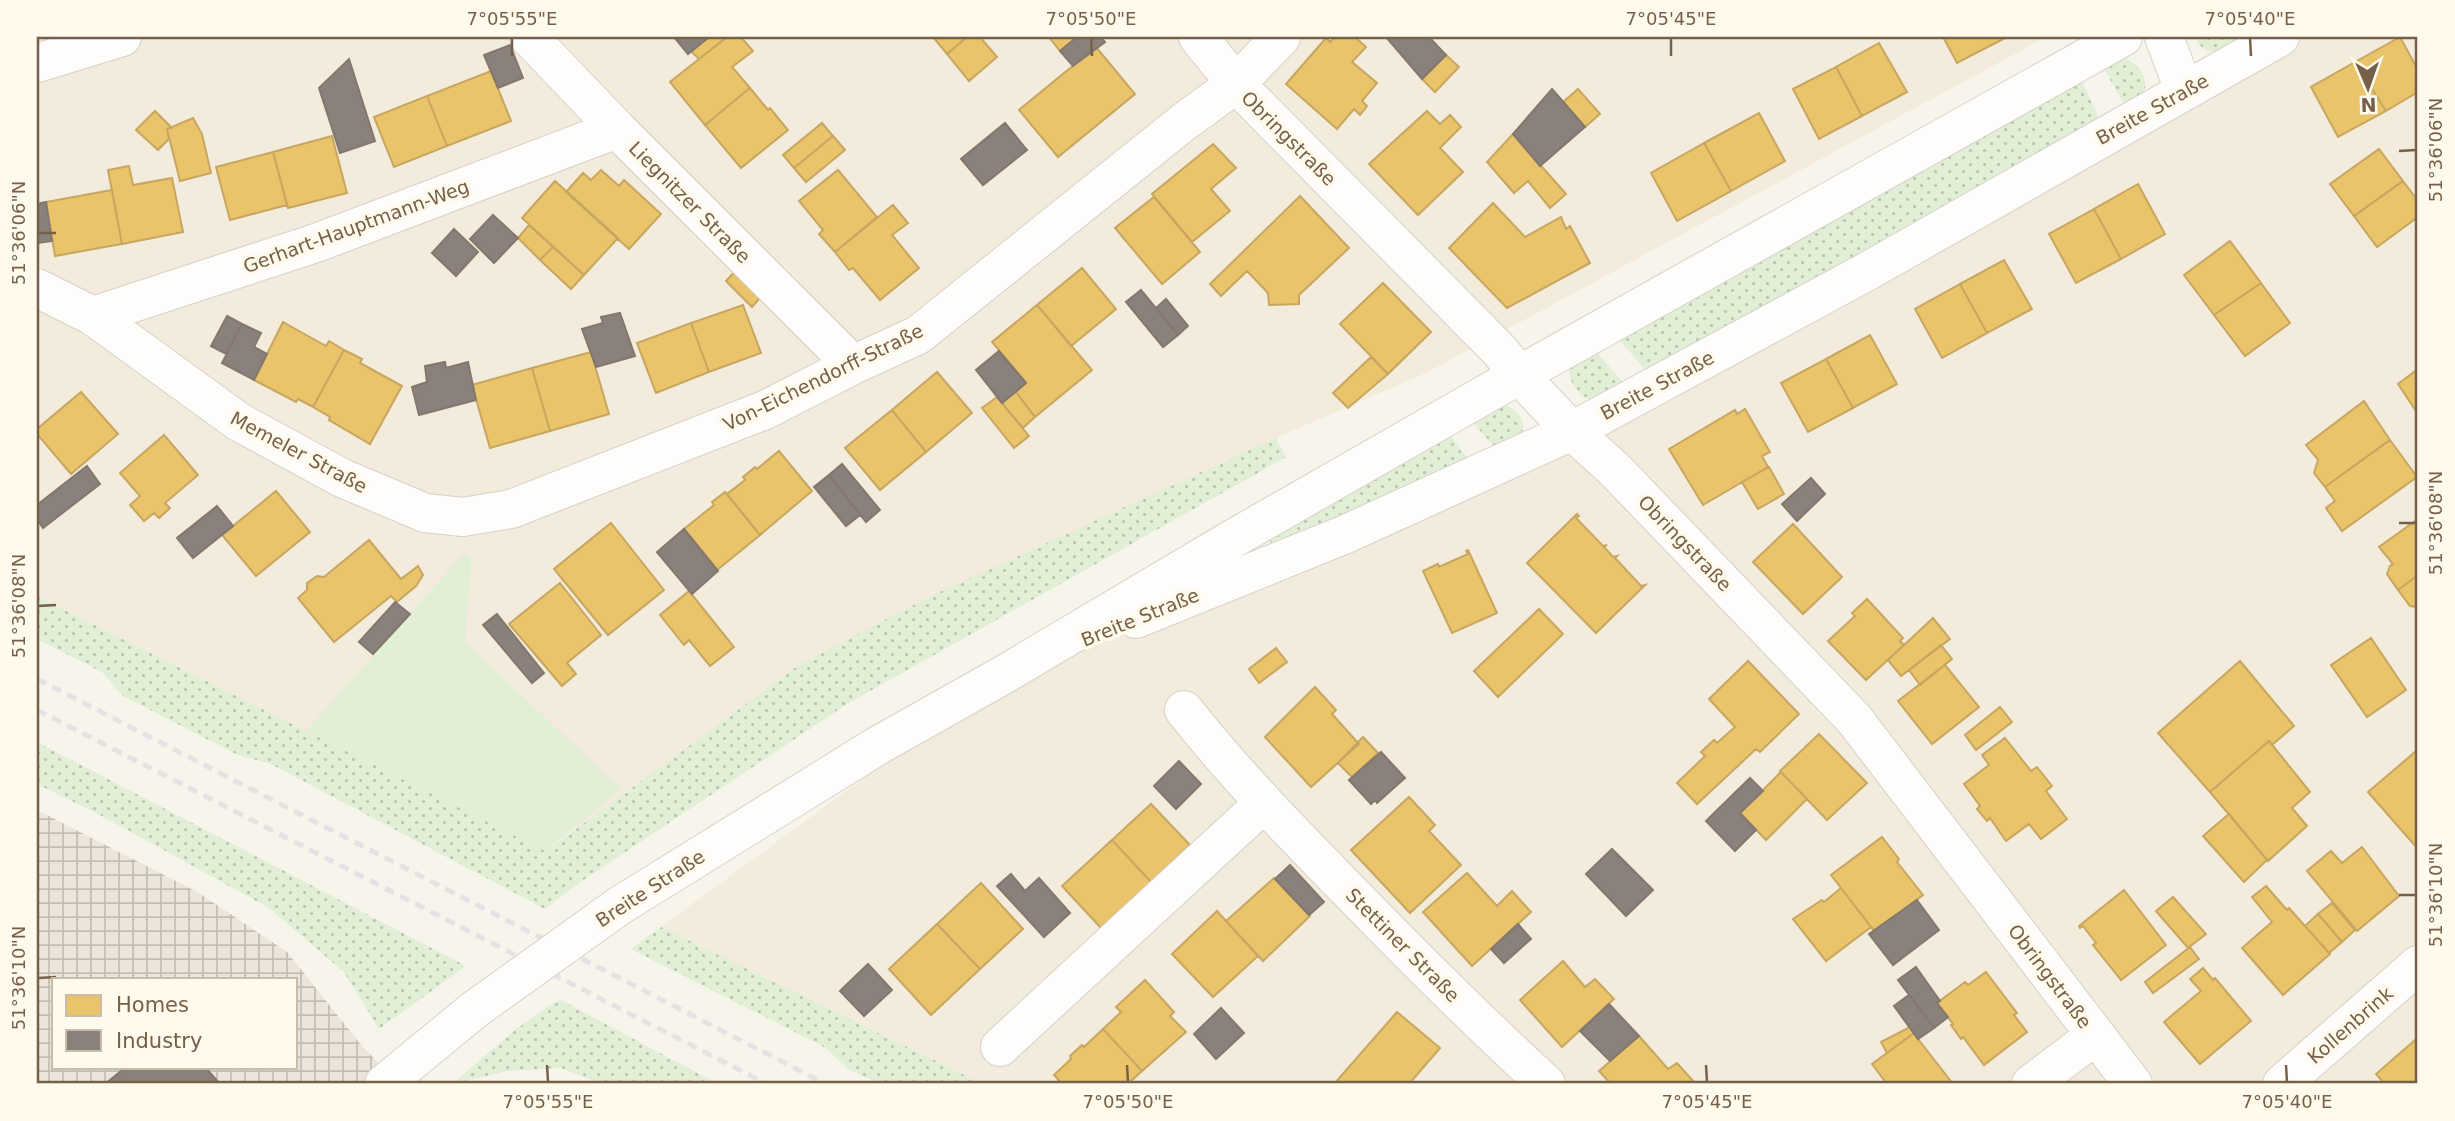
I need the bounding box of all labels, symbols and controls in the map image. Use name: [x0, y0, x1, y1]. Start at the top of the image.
text: 7°05'55"E: [467, 8, 557, 29]
text: 7°05'50"E: [1046, 8, 1136, 29]
text: 7°05'45"E: [1626, 8, 1716, 29]
text: 7°05'40"E: [2205, 8, 2295, 29]
north arrow: [2332, 52, 2402, 122]
street label: Breite Straße: [2092, 69, 2212, 149]
street label: Obringstraße: [1237, 86, 1341, 190]
text: N: [2360, 94, 2377, 116]
text: 51°36'06"N: [2425, 98, 2446, 202]
street label: Liegnitzer Straße: [625, 137, 755, 267]
street label: Gerhart-Hauptmann-Weg: [240, 175, 472, 277]
text: 51°36'06"N: [8, 181, 29, 285]
street label: Von-Eichendorff-Straße: [719, 319, 927, 435]
street label: Breite Straße: [1597, 346, 1717, 424]
street label: Memeler Straße: [227, 407, 371, 497]
text: 51°36'08"N: [2425, 471, 2446, 575]
street label: Obringstraße: [1634, 491, 1736, 595]
text: 51°36'08"N: [8, 554, 29, 658]
street label: Breite Straße: [1078, 583, 1202, 651]
text: 51°36'10"N: [2425, 843, 2446, 947]
street label: Breite Straße: [592, 845, 708, 931]
street label: Stettiner Straße: [1342, 884, 1464, 1006]
street label: Obringstraße: [2004, 920, 2096, 1032]
text: 51°36'10"N: [8, 926, 29, 1030]
legend: [52, 978, 298, 1068]
street label: Kollenbrink: [2303, 982, 2397, 1068]
text: Homes: [116, 993, 189, 1017]
text: Industry: [116, 1029, 202, 1053]
text: 7°05'55"E: [503, 1091, 593, 1112]
text: 7°05'50"E: [1083, 1091, 1173, 1112]
text: 7°05'45"E: [1662, 1091, 1752, 1112]
text: 7°05'40"E: [2242, 1091, 2332, 1112]

